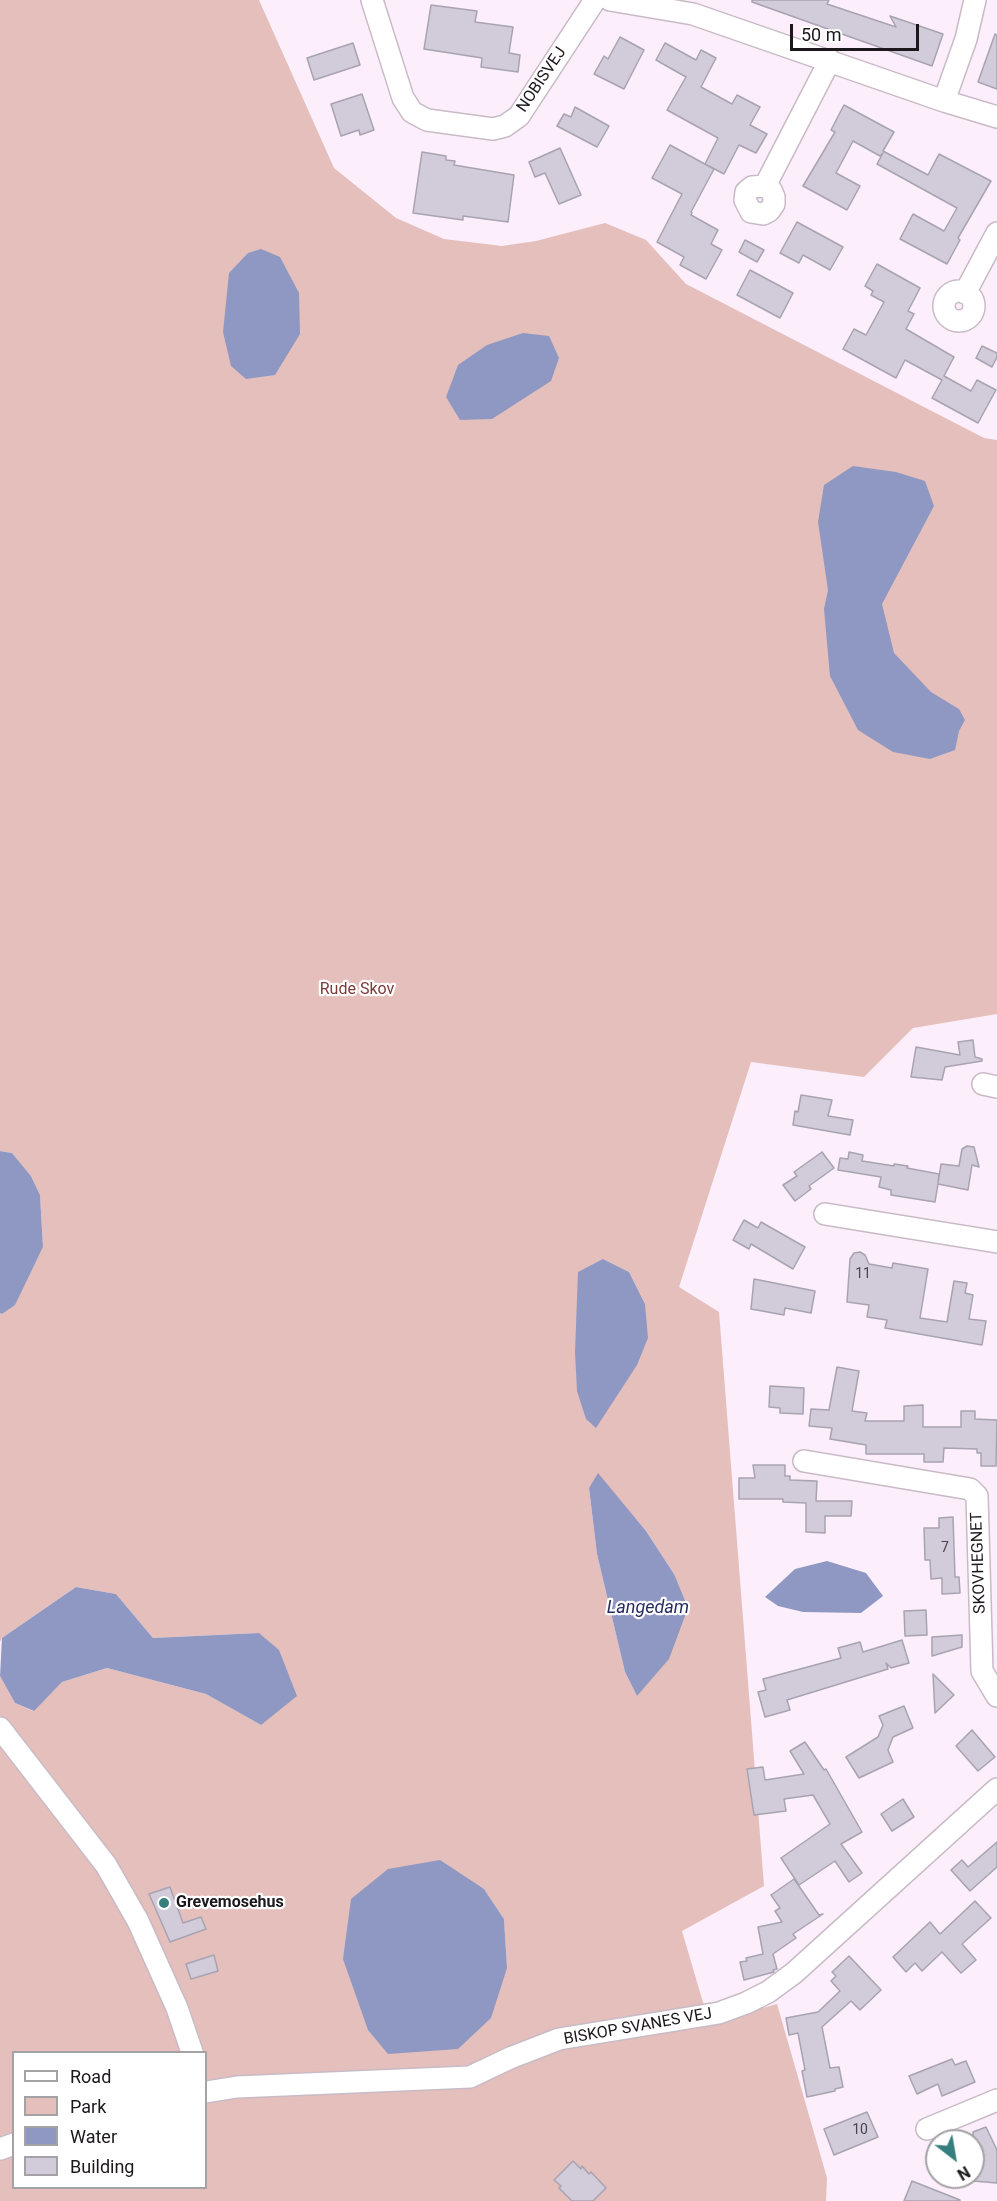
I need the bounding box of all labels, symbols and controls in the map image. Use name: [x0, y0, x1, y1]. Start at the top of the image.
scale bar: [793, 12, 922, 50]
text: 50 m: [801, 24, 841, 45]
street label: NOBISVEJ: [513, 44, 571, 116]
park label: Rude Skov: [320, 980, 394, 1000]
house number: 11: [855, 1266, 871, 1282]
street label: SKOVHEGNET: [968, 1512, 990, 1614]
house number: 7: [941, 1540, 949, 1556]
water label: Langedam: [607, 1597, 689, 1619]
place label: Grevemosehus: [176, 1893, 284, 1913]
marker: Grevemosehus: [157, 1896, 171, 1910]
street label: BISKOP SVANES VEJ: [562, 2004, 714, 2050]
legend: [12, 2051, 207, 2189]
text: Road: [70, 2066, 111, 2087]
text: Park: [70, 2096, 106, 2117]
house number: 10: [852, 2122, 868, 2138]
text: Water: [70, 2126, 117, 2147]
north arrow: [925, 2129, 985, 2189]
text: Building: [70, 2156, 134, 2177]
text: N: [954, 2162, 973, 2184]

